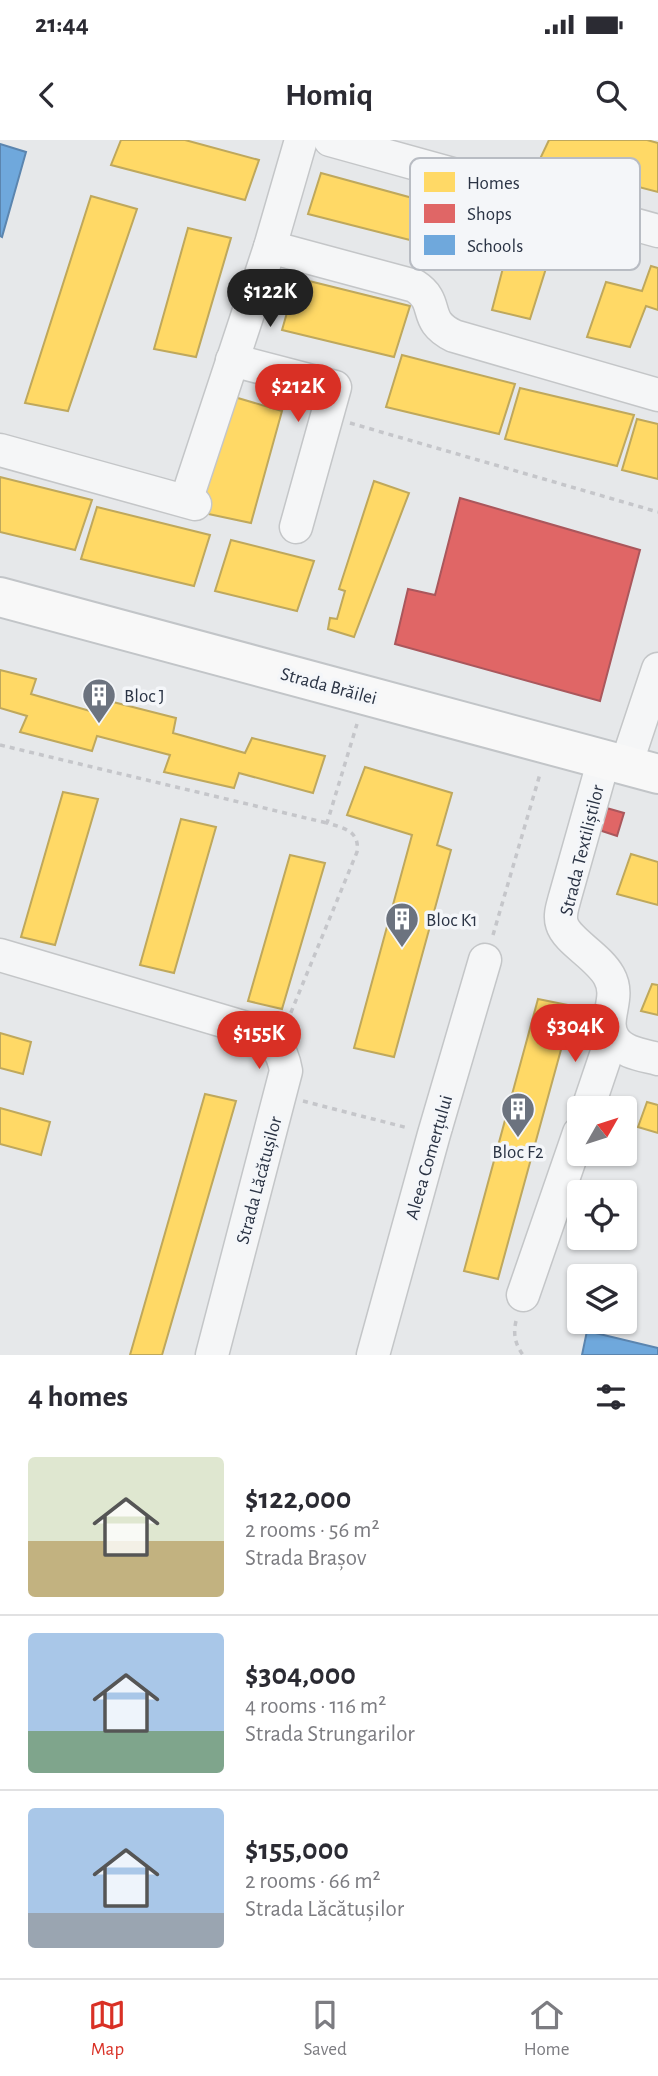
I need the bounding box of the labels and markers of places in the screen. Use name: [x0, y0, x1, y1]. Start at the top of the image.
pin: $122K: [221, 270, 319, 329]
pin: $212K: [249, 364, 347, 424]
building icon: Bloc J: [80, 676, 118, 725]
place label: Bloc J: [124, 687, 165, 706]
building icon: Bloc K1: [383, 900, 421, 949]
place label: Bloc K1: [426, 911, 478, 930]
pin: $304K: [526, 1004, 624, 1064]
pin: $155K: [210, 1012, 308, 1071]
building icon: Bloc F2: [499, 1090, 537, 1139]
place label: Bloc F2: [492, 1143, 544, 1162]

